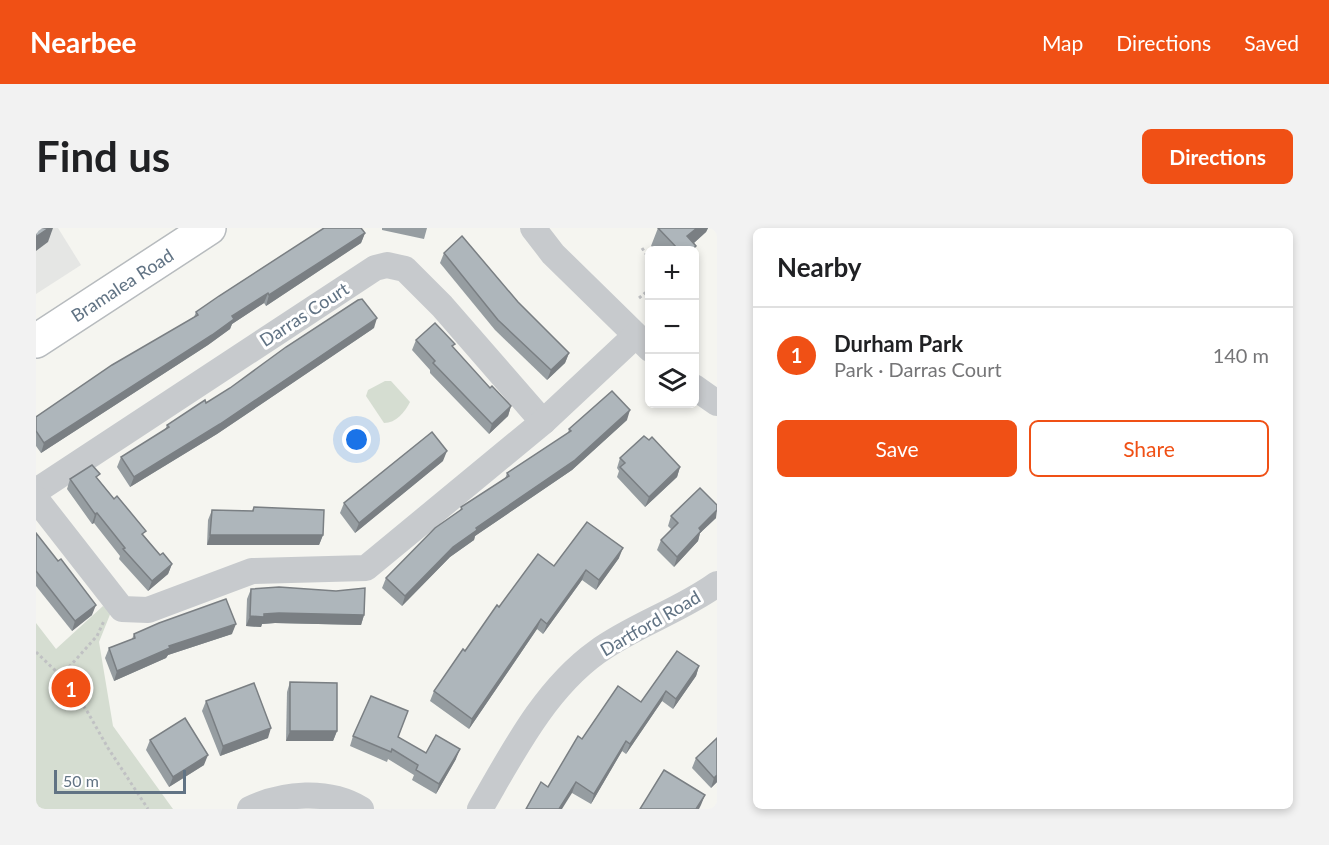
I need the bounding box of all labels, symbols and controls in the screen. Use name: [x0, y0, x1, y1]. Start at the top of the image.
text: Nearbee: [30, 25, 137, 59]
text: Map: [1042, 30, 1083, 55]
text: Directions: [1116, 30, 1211, 55]
text: Saved: [1244, 30, 1299, 55]
button: Directions: [1142, 129, 1293, 184]
text: Find us: [36, 131, 170, 181]
street label: Bramalea Road: [67, 244, 177, 326]
map controls: [645, 246, 699, 408]
button: +: [645, 246, 699, 300]
text: Nearby: [777, 251, 862, 283]
street label: Darras Court: [255, 277, 353, 351]
button: −: [645, 300, 699, 354]
text: Durham Park: [834, 330, 963, 357]
text: 1: [791, 343, 802, 367]
text: 140 m: [1213, 343, 1269, 367]
button: layers: [645, 354, 699, 408]
text: Park · Darras Court: [834, 357, 1002, 381]
button: Save: [777, 420, 1017, 477]
button: Share: [1029, 420, 1269, 477]
your location: [342, 425, 371, 454]
street label: Dartford Road: [596, 585, 704, 661]
pin: 1: [51, 666, 90, 710]
scale bar: [54, 767, 186, 794]
text: 50 m: [63, 771, 99, 790]

